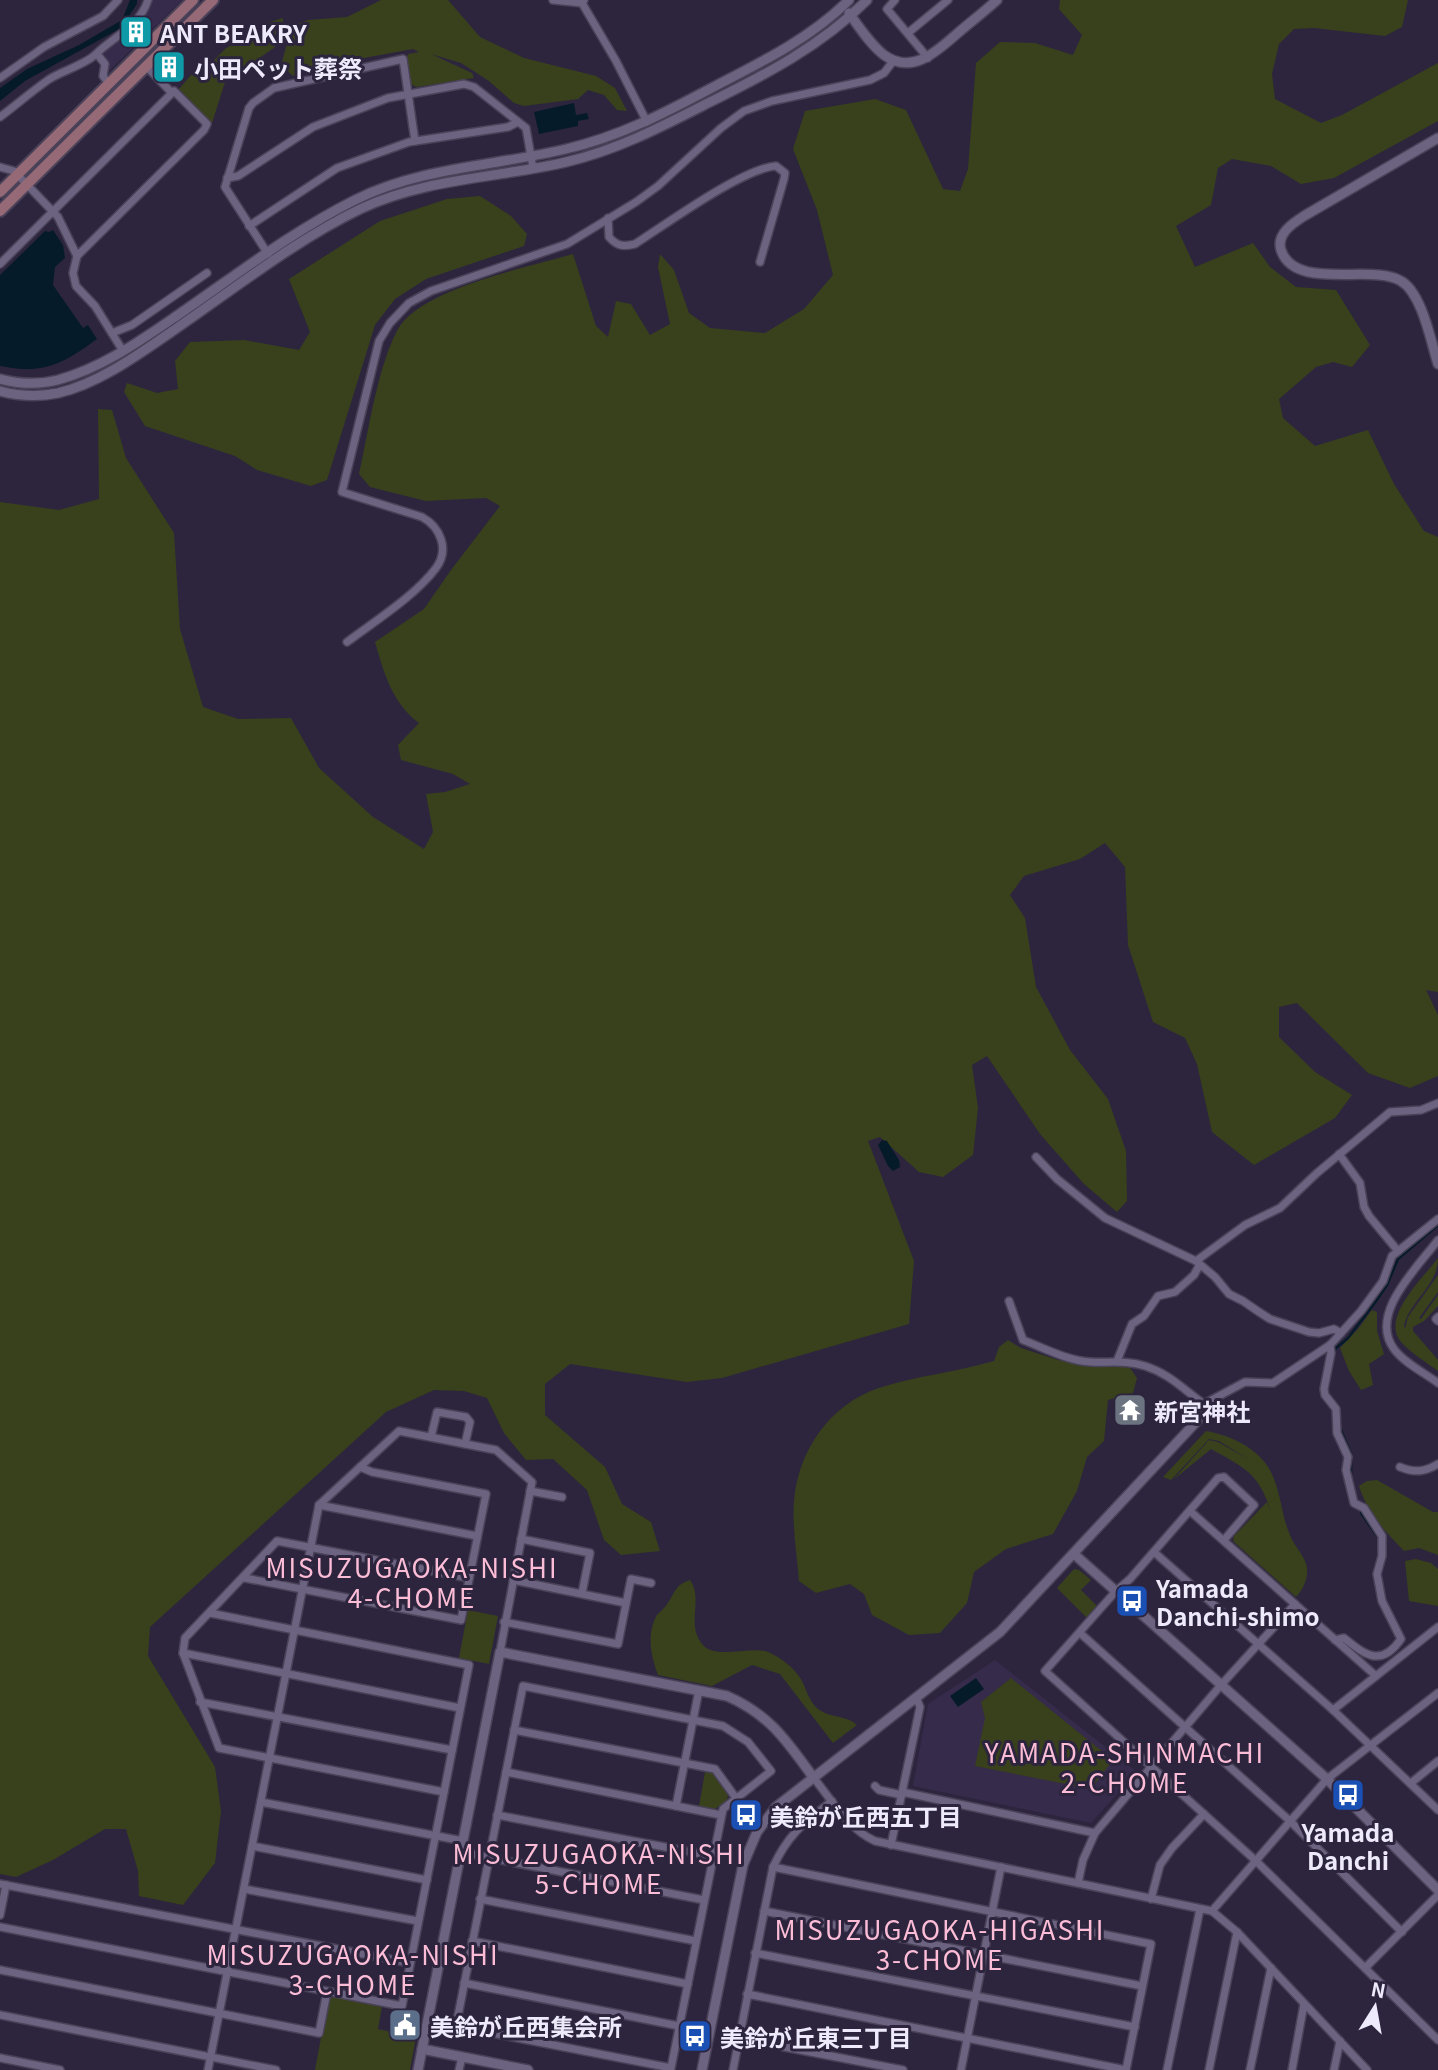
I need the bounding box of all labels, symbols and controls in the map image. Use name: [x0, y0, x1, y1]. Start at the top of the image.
building icon: ANT BEAKRY: [117, 13, 155, 51]
place label: ANT BEAKRY: [159, 15, 308, 50]
building icon: 小田ペット葬祭: [150, 48, 188, 86]
place label: 小田ペット葬祭: [194, 50, 362, 85]
temple icon: 新宮神社: [1111, 1391, 1149, 1429]
place label: 新宮神社: [1154, 1393, 1250, 1428]
district label: MISUZUGAOKA-NISHI 4-CHOME: [265, 1548, 559, 1615]
place label: Yamada Danchi-shimo: [1155, 1570, 1320, 1633]
bus stop icon: Yamada Danchi-shimo: [1113, 1582, 1151, 1620]
district label: YAMADA-SHINMACHI 2-CHOME: [984, 1733, 1265, 1800]
bus stop icon: Yamada Danchi: [1329, 1776, 1367, 1814]
bus stop icon: 美鈴が丘西五丁目: [727, 1796, 765, 1834]
place label: 美鈴が丘西五丁目: [770, 1798, 962, 1833]
place label: Yamada Danchi: [1301, 1814, 1394, 1877]
district label: MISUZUGAOKA-NISHI 5-CHOME: [452, 1834, 746, 1901]
district label: MISUZUGAOKA-HIGASHI 3-CHOME: [775, 1910, 1105, 1977]
district label: MISUZUGAOKA-NISHI 3-CHOME: [206, 1935, 500, 2002]
north arrow: [1340, 1972, 1410, 2042]
text: N: [1369, 1974, 1388, 2003]
public building icon: 美鈴が丘西集会所: [386, 2006, 424, 2044]
place label: 美鈴が丘西集会所: [430, 2008, 622, 2043]
bus stop icon: 美鈴が丘東三丁目: [676, 2017, 714, 2055]
place label: 美鈴が丘東三丁目: [720, 2019, 912, 2054]

